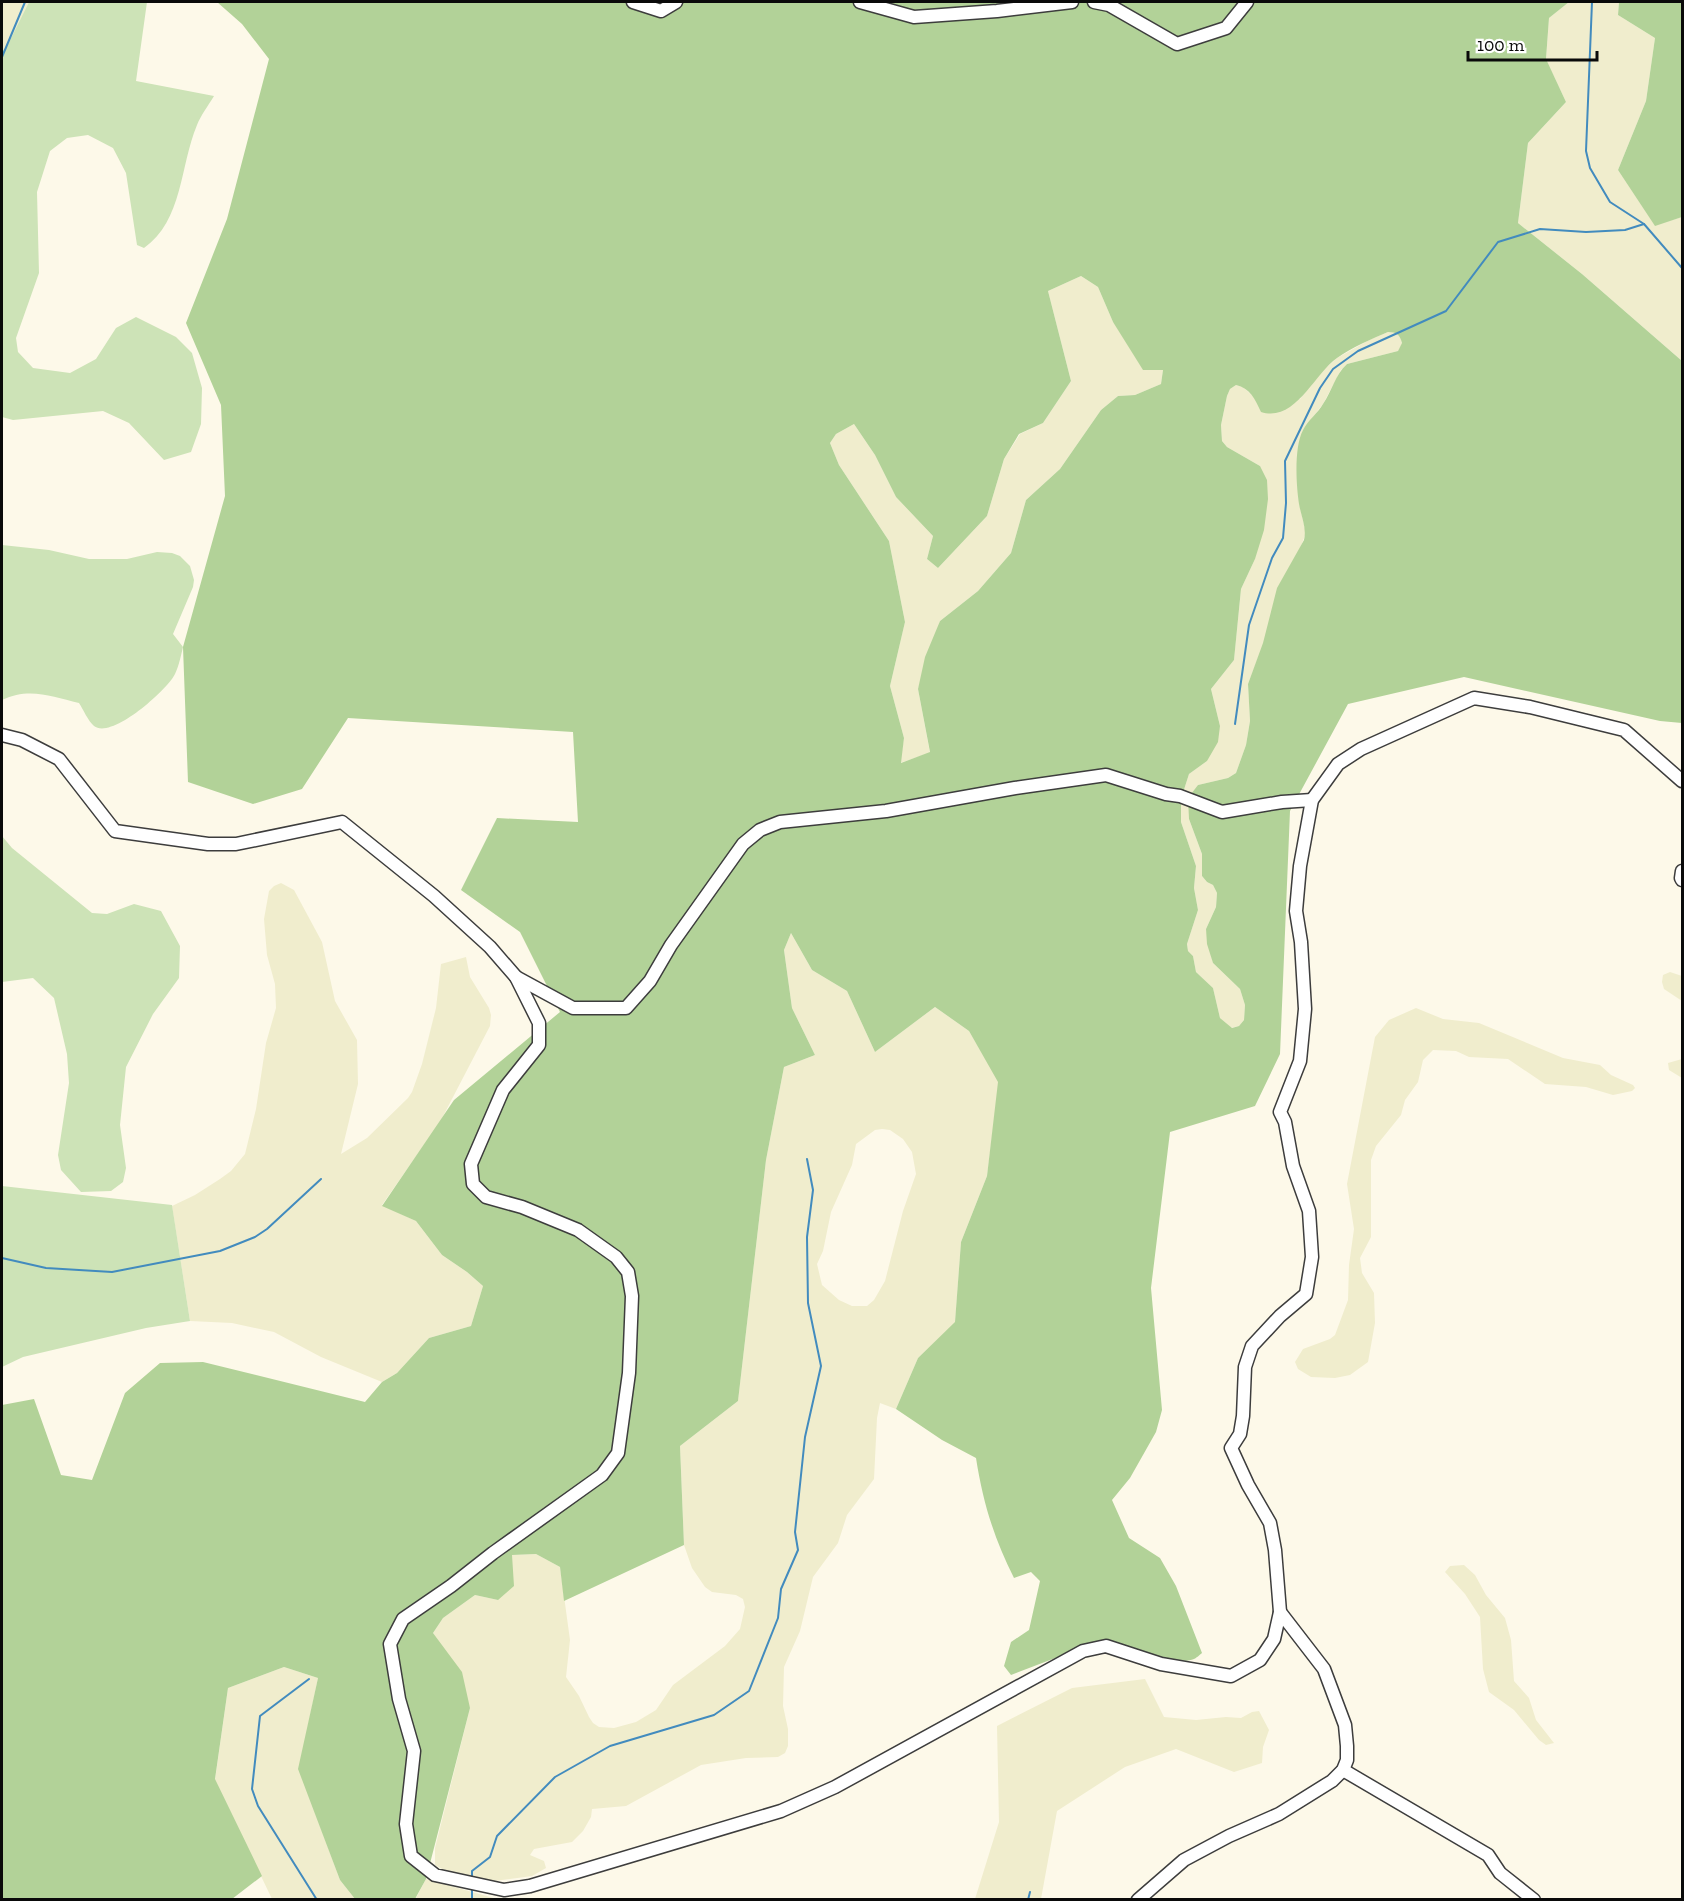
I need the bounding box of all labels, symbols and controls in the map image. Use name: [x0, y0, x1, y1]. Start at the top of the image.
scale bar: [1468, 24, 1597, 62]
text: 100 m: [1477, 34, 1525, 56]

